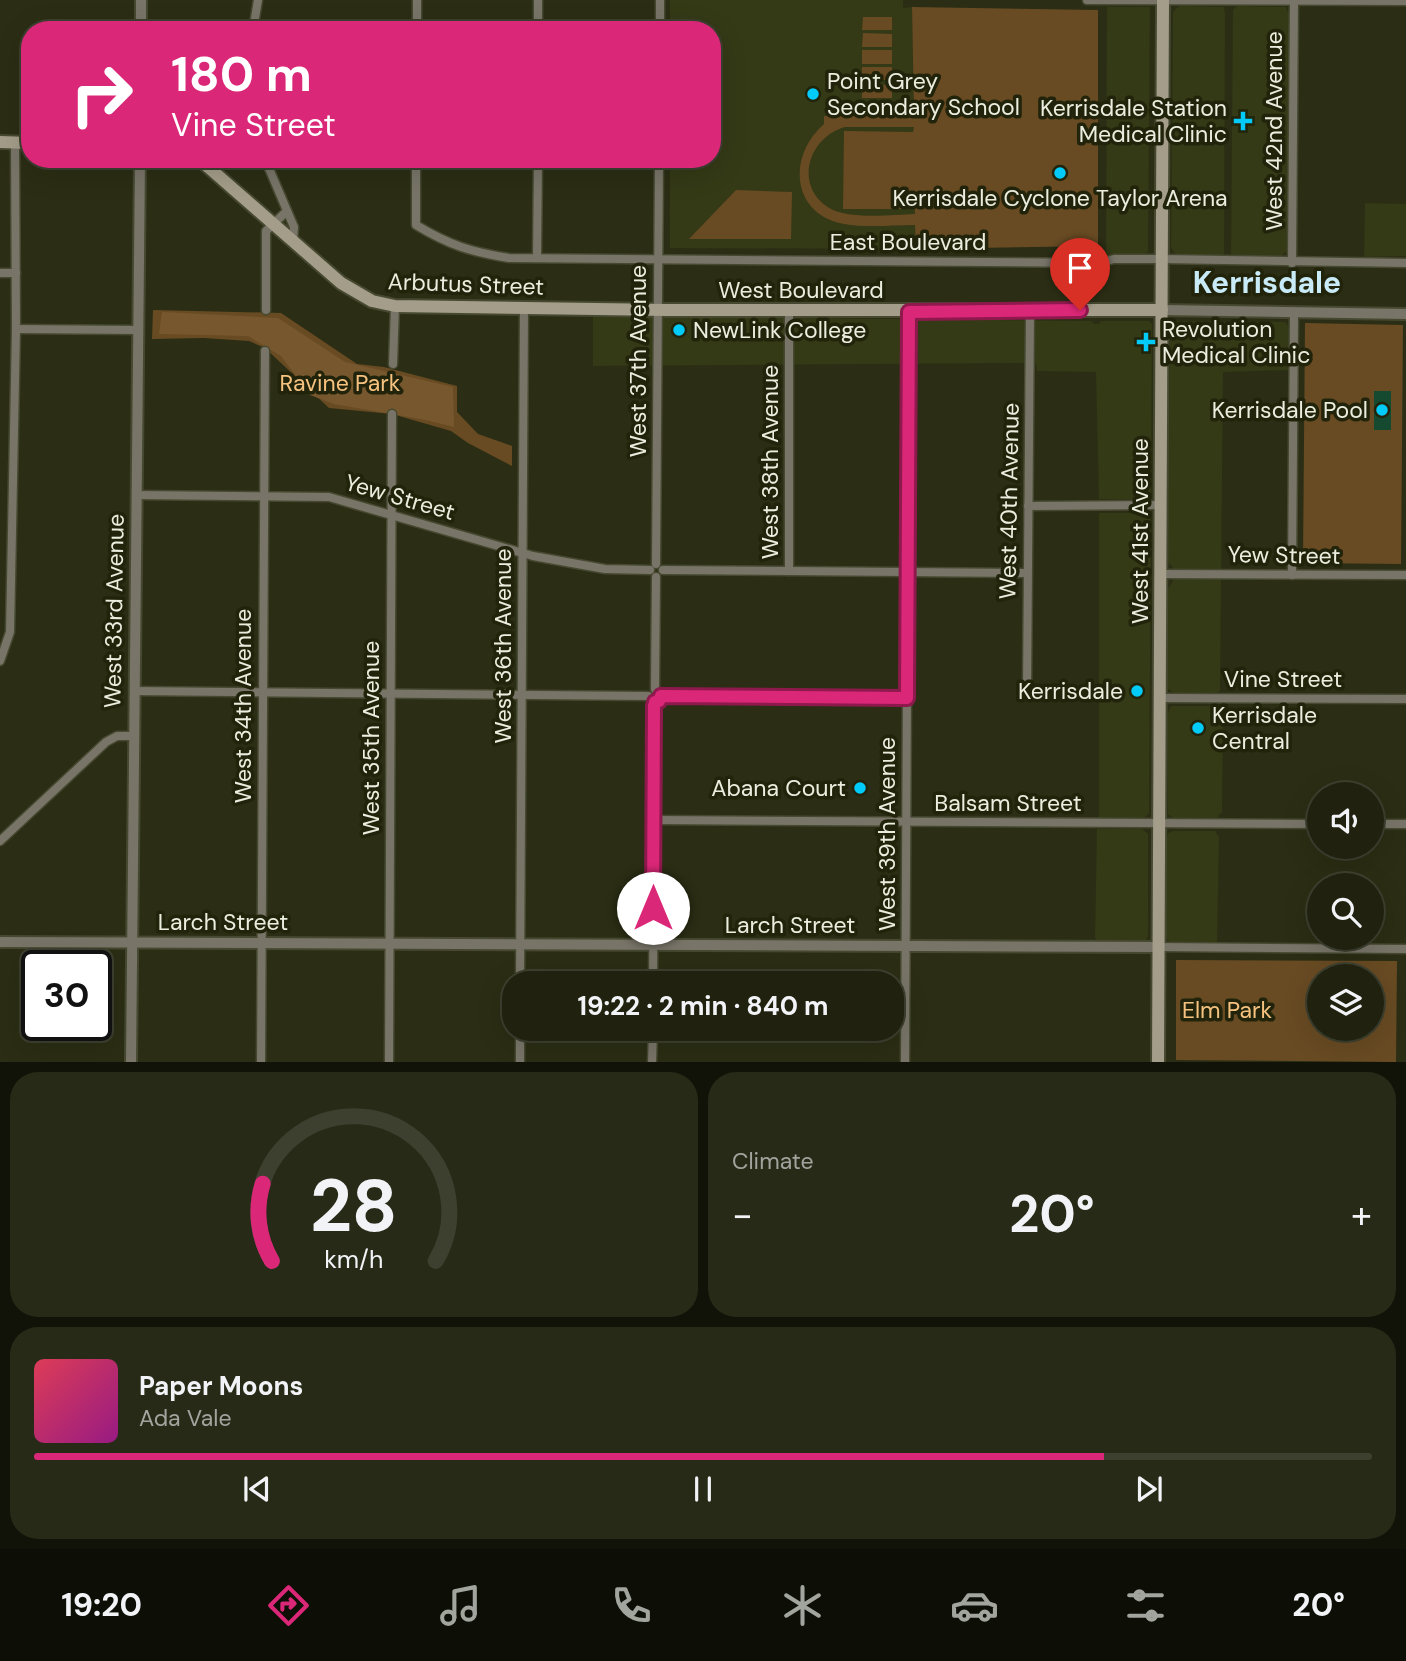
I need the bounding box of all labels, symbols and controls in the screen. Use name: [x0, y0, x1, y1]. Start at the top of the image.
street label: West 42nd Avenue: [1259, 31, 1289, 231]
text: 180 m: [171, 42, 312, 106]
icon: right: [56, 49, 147, 140]
place label: Point Grey Secondary School: [827, 66, 1020, 122]
marker: Point Grey Secondary School: [805, 86, 821, 102]
place label: Kerrisdale Station Medical Clinic: [1040, 93, 1227, 149]
text: Vine Street: [171, 104, 336, 146]
marker: Kerrisdale Station Medical Clinic: [1233, 111, 1253, 131]
marker: Kerrisdale Cyclone Taylor Arena: [1052, 165, 1068, 181]
place label: Kerrisdale Cyclone Taylor Arena: [892, 183, 1228, 213]
street label: East Boulevard: [830, 227, 986, 257]
pin: [1050, 238, 1110, 310]
icon: arrive: [1061, 249, 1099, 287]
district label: Kerrisdale: [1193, 263, 1341, 302]
street label: West 37th Avenue: [623, 265, 653, 457]
street label: Arbutus Street: [387, 266, 545, 302]
street label: West Boulevard: [718, 275, 884, 305]
place label: Revolution Medical Clinic: [1162, 314, 1310, 370]
place label: NewLink College: [693, 315, 866, 345]
marker: NewLink College: [671, 322, 687, 338]
marker: Revolution Medical Clinic: [1136, 332, 1156, 352]
street label: West 38th Avenue: [755, 365, 785, 559]
park label: Ravine Park: [280, 368, 401, 398]
place label: Kerrisdale Pool: [1212, 395, 1368, 425]
street label: West 40th Avenue: [992, 402, 1026, 600]
marker: Kerrisdale Pool: [1374, 402, 1390, 418]
street label: West 41st Avenue: [1125, 438, 1155, 624]
street label: Yew Street: [342, 467, 458, 527]
street label: West 33rd Avenue: [97, 514, 131, 708]
street label: Yew Street: [1227, 539, 1341, 571]
street label: West 36th Avenue: [488, 549, 518, 743]
street label: West 34th Avenue: [228, 609, 258, 803]
street label: West 35th Avenue: [356, 641, 386, 835]
street label: Vine Street: [1224, 664, 1342, 694]
place label: Kerrisdale: [1018, 676, 1123, 706]
marker: Kerrisdale: [1129, 683, 1145, 699]
place label: Kerrisdale Central: [1212, 700, 1317, 756]
marker: Kerrisdale Central: [1190, 720, 1206, 736]
street label: West 39th Avenue: [872, 737, 902, 931]
place label: Abana Court: [711, 773, 846, 803]
marker: Abana Court: [852, 780, 868, 796]
map controls: [1307, 782, 1384, 1041]
button: sound: [1307, 782, 1384, 859]
street label: Balsam Street: [934, 788, 1082, 818]
position arrow: [616, 871, 690, 945]
button: search: [1307, 873, 1384, 950]
street label: Larch Street: [158, 907, 288, 937]
street label: Larch Street: [725, 910, 855, 940]
speed limit sign: 30: [21, 950, 112, 1041]
button: layers: [1307, 964, 1384, 1041]
text: 19:22 · 2 min · 840 m: [577, 989, 829, 1023]
park label: Elm Park: [1182, 995, 1272, 1025]
text: Climate: [732, 1146, 814, 1176]
text: 28: [310, 1159, 398, 1254]
text: 20°: [1009, 1180, 1095, 1248]
text: −: [732, 1190, 753, 1240]
text: +: [1351, 1190, 1372, 1240]
text: km/h: [324, 1242, 384, 1275]
text: Paper Moons: [139, 1369, 303, 1403]
text: Ada Vale: [139, 1403, 232, 1433]
icon: previous: [238, 1470, 276, 1508]
icon: pause: [684, 1470, 722, 1508]
icon: next: [1130, 1470, 1168, 1508]
icon: directions: [264, 1581, 313, 1630]
icon: music: [436, 1581, 485, 1630]
icon: phone: [607, 1581, 656, 1630]
icon: climate: [778, 1581, 827, 1630]
icon: car: [950, 1581, 999, 1630]
icon: filters: [1121, 1581, 1170, 1630]
text: 19:20: [61, 1584, 142, 1626]
text: 20°: [1292, 1584, 1345, 1626]

